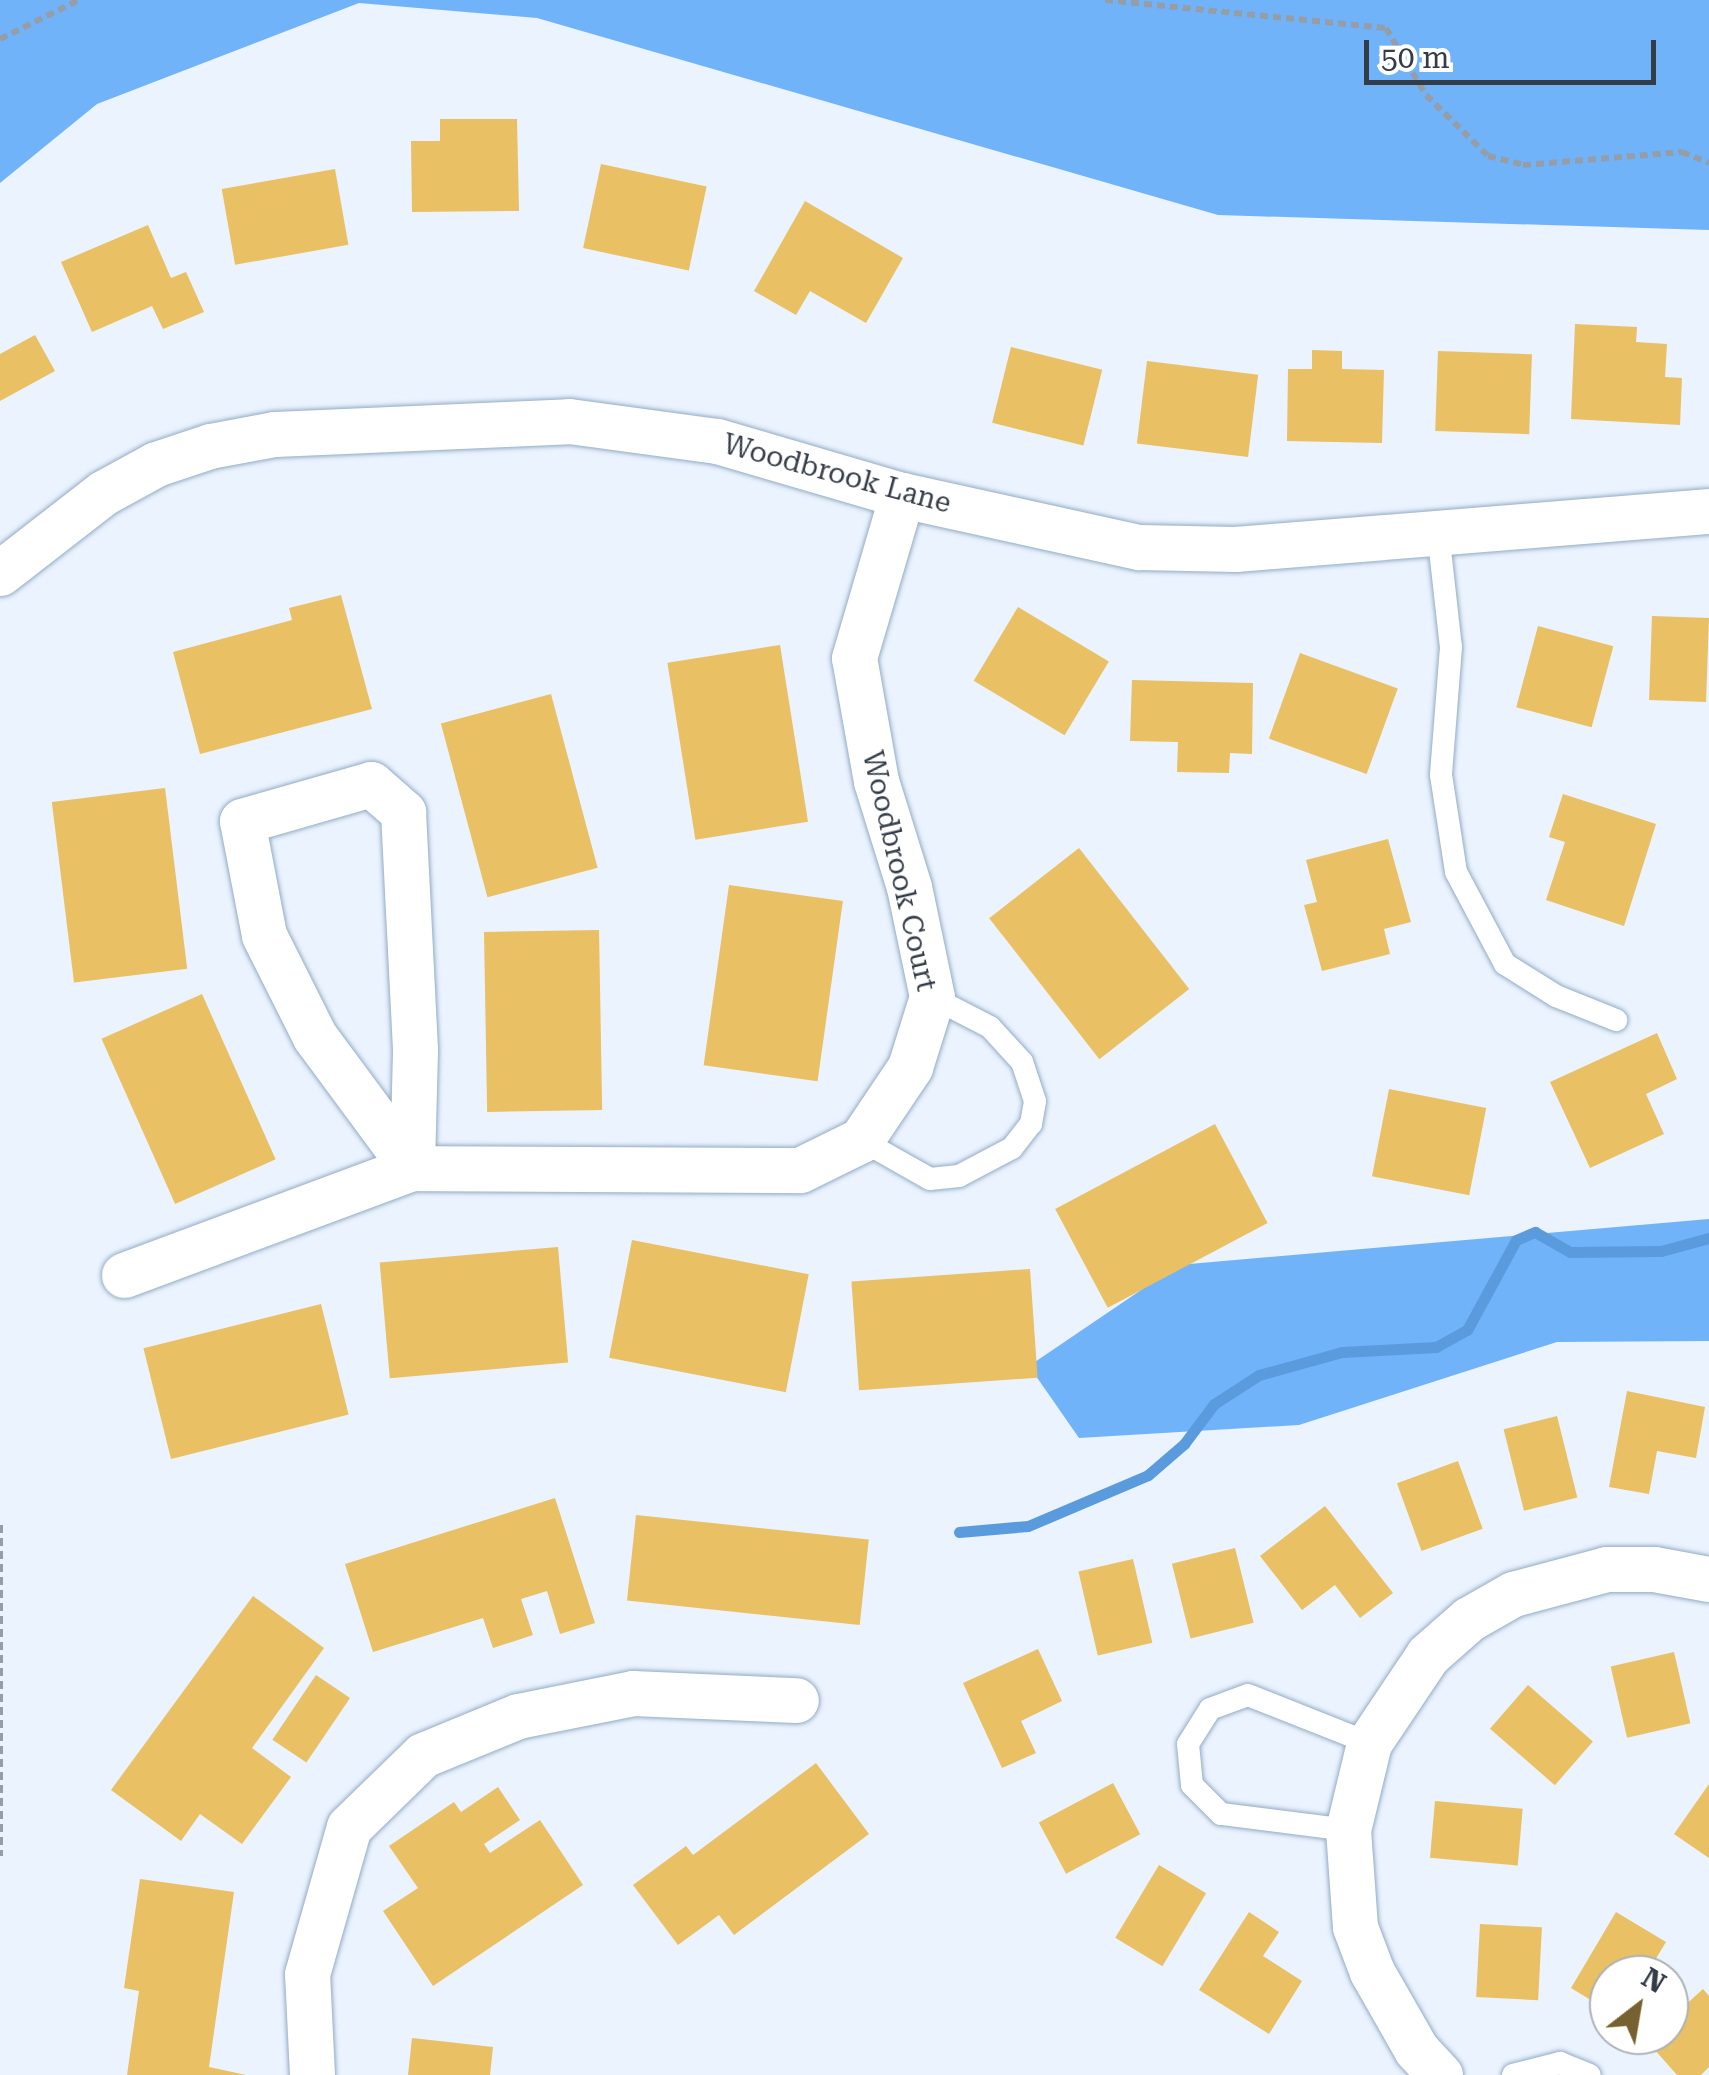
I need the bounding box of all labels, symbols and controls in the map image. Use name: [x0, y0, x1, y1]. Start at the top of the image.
scale bar: [1369, 20, 1662, 82]
text: 50 m: [1381, 40, 1450, 75]
street label: Woodbrook Lane: [719, 427, 955, 521]
street label: Woodbrook Court: [855, 748, 943, 994]
north arrow: [1589, 1955, 1689, 2055]
text: N: [1636, 1961, 1671, 2000]

